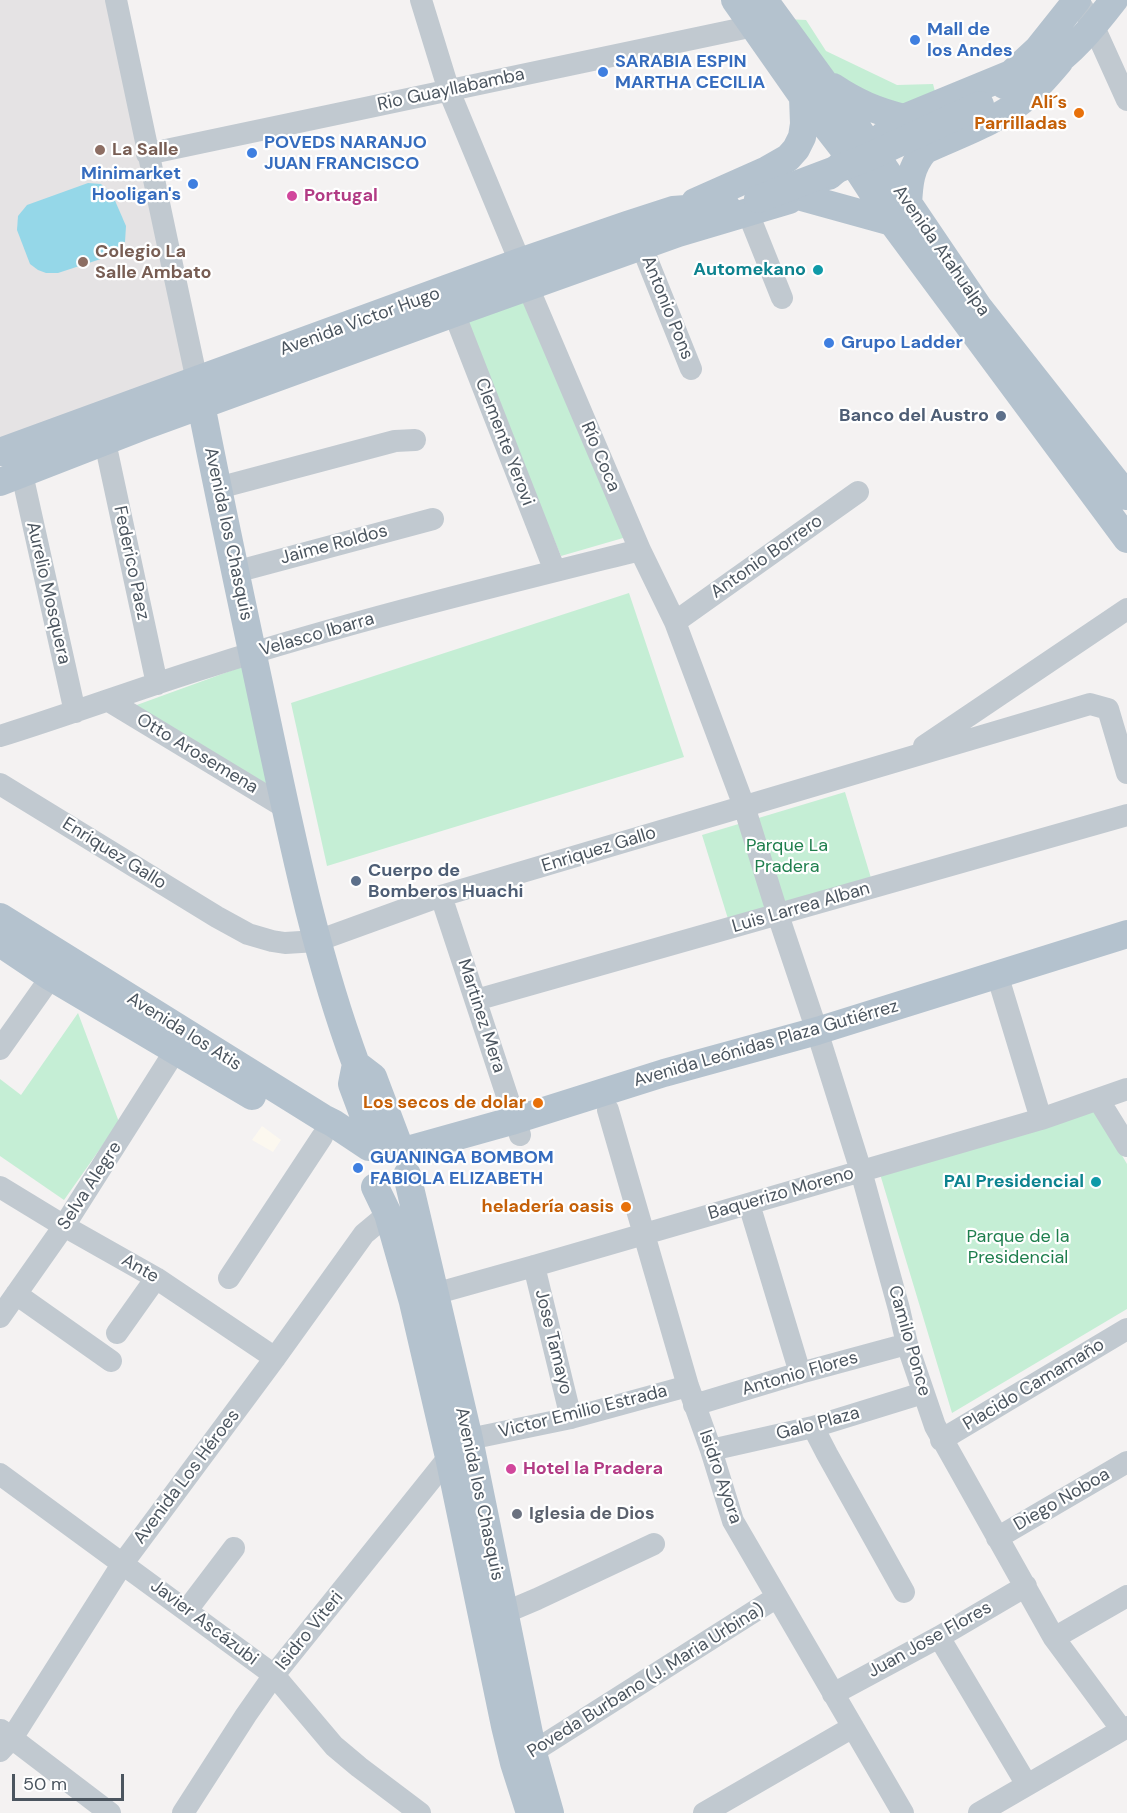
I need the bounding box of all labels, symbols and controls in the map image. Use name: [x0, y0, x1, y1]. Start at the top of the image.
place label: Mall de los Andes: [927, 19, 1013, 62]
marker: Mall de los Andes: [908, 33, 922, 47]
place label: SARABIA ESPIN MARTHA CECILIA: [615, 51, 765, 94]
street label: Rio Guayllabamba: [375, 64, 527, 116]
marker: SARABIA ESPIN MARTHA CECILIA: [596, 65, 610, 79]
place label: Ali´s Parrilladas: [974, 92, 1067, 134]
marker: Ali´s Parrilladas: [1072, 106, 1086, 120]
place label: POVEDS NARANJO JUAN FRANCISCO: [264, 132, 427, 174]
place label: La Salle: [112, 139, 179, 161]
marker: La Salle: [93, 143, 107, 157]
marker: POVEDS NARANJO JUAN FRANCISCO: [245, 146, 259, 160]
place label: Minimarket Hooligan's: [81, 163, 181, 206]
marker: Minimarket Hooligan's: [186, 177, 200, 191]
street label: Avenida Atahualpa: [888, 182, 994, 320]
place label: Portugal: [304, 185, 378, 207]
marker: Portugal: [285, 189, 299, 203]
place label: Colegio La Salle Ambato: [95, 241, 212, 284]
street label: Antonio Pons: [636, 253, 698, 363]
marker: Colegio La Salle Ambato: [76, 255, 90, 269]
place label: Automekano: [693, 259, 806, 281]
marker: Automekano: [811, 263, 825, 277]
street label: Avenida Victor Hugo: [277, 283, 443, 361]
place label: Grupo Ladder: [841, 332, 963, 354]
marker: Grupo Ladder: [822, 336, 836, 350]
street label: Clemente Yerovi: [470, 375, 538, 509]
place label: Banco del Austro: [839, 405, 989, 427]
marker: Banco del Austro: [994, 409, 1008, 423]
street label: Río Coca: [576, 419, 624, 495]
street label: Avenida los Chasquis: [199, 445, 257, 623]
street label: Federico Paez: [108, 504, 154, 622]
street label: Antonio Borrero: [707, 510, 827, 604]
street label: Aurelio Mosquera: [21, 520, 75, 666]
street label: Jaime Roldos: [278, 520, 390, 570]
street label: Velasco Ibarra: [257, 608, 377, 662]
street label: Otto Arosemena: [132, 709, 262, 799]
street label: Enriquez Gallo: [58, 813, 170, 895]
street label: Enriquez Gallo: [539, 822, 659, 878]
park label: Parque La Pradera: [746, 835, 828, 878]
place label: Cuerpo de Bomberos Huachi: [368, 860, 524, 902]
marker: Cuerpo de Bomberos Huachi: [349, 874, 363, 888]
street label: Luis Larrea Alban: [730, 878, 872, 938]
street label: Martinez Mera: [452, 956, 510, 1076]
street label: Avenida los Atis: [123, 988, 245, 1076]
street label: Avenida Leónidas Plaza Gutiérrez: [631, 996, 901, 1092]
place label: Los secos de dolar: [363, 1092, 526, 1114]
marker: Los secos de dolar: [531, 1096, 545, 1110]
street label: Selva Alegre: [53, 1138, 127, 1234]
place label: GUANINGA BOMBOM FABIOLA ELIZABETH: [370, 1147, 554, 1190]
marker: GUANINGA BOMBOM FABIOLA ELIZABETH: [351, 1161, 365, 1175]
street label: Baquerizo Moreno: [706, 1163, 856, 1225]
place label: PAI Presidencial: [944, 1171, 1084, 1193]
marker: PAI Presidencial: [1089, 1175, 1103, 1189]
place label: heladería oasis: [482, 1196, 614, 1218]
marker: heladería oasis: [619, 1200, 633, 1214]
park label: Parque de la Presidencial: [967, 1226, 1069, 1268]
street label: Ante: [118, 1250, 162, 1288]
street label: Camilo Ponce: [883, 1283, 935, 1399]
street label: Jose Tamayo: [529, 1287, 577, 1397]
street label: Placido Camamaño: [959, 1334, 1109, 1436]
street label: Antonio Flores: [739, 1347, 861, 1401]
street label: Victor Emilio Estrada: [496, 1381, 670, 1443]
street label: Galo Plaza: [774, 1403, 862, 1445]
street label: Avenida Los Héroes: [129, 1405, 245, 1549]
street label: Avenida los Chasquis: [450, 1405, 508, 1583]
street label: Isidro Ayora: [694, 1427, 746, 1527]
place label: Hotel la Pradera: [523, 1458, 663, 1480]
marker: Hotel la Pradera: [504, 1462, 518, 1476]
street label: Diego Noboa: [1010, 1464, 1114, 1536]
place label: Iglesia de Dios: [529, 1503, 655, 1525]
marker: Iglesia de Dios: [510, 1507, 524, 1521]
street label: Javier Ascázubi: [146, 1576, 262, 1670]
street label: Isidro Viteri: [272, 1587, 348, 1675]
street label: Juan Jose Flores: [864, 1597, 996, 1683]
street label: Poveda Burbano (J. Maria Urbina): [524, 1599, 768, 1763]
scale bar: [15, 1762, 128, 1800]
text: 50 m: [23, 1772, 67, 1796]

